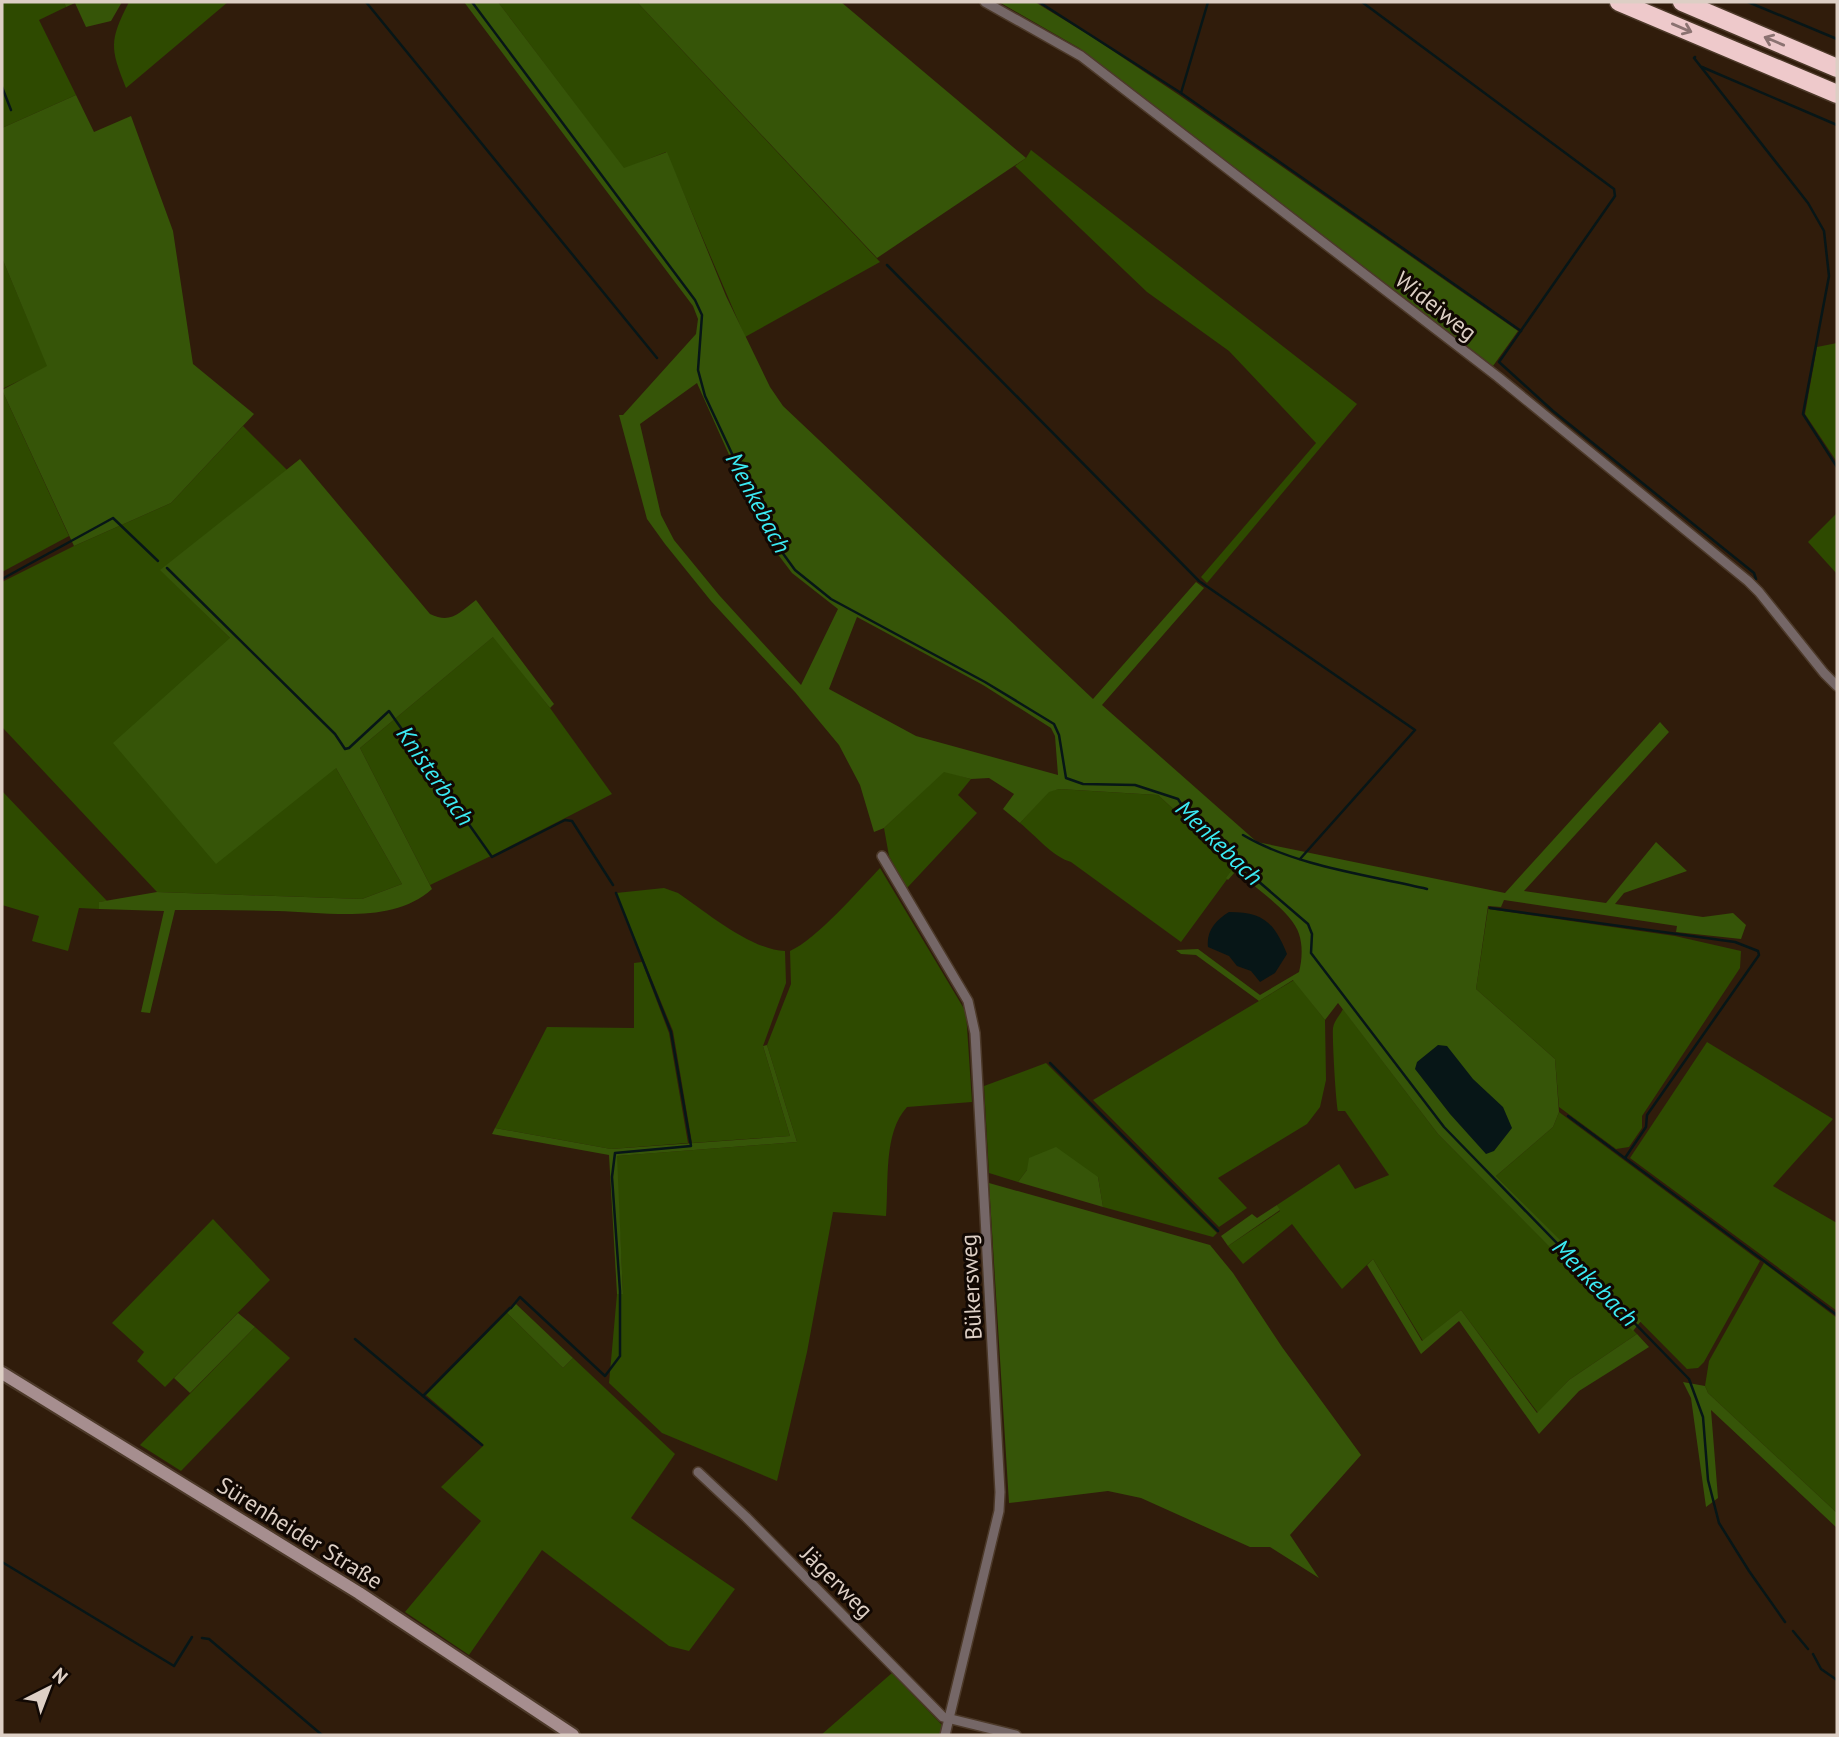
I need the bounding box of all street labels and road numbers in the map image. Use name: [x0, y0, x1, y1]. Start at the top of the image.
street label: Wideiweg: [1390, 265, 1483, 347]
street label: Bükersweg: [953, 1233, 988, 1341]
street label: Sürenheider Straße: [212, 1470, 388, 1595]
street label: Jägerweg: [794, 1539, 880, 1624]

